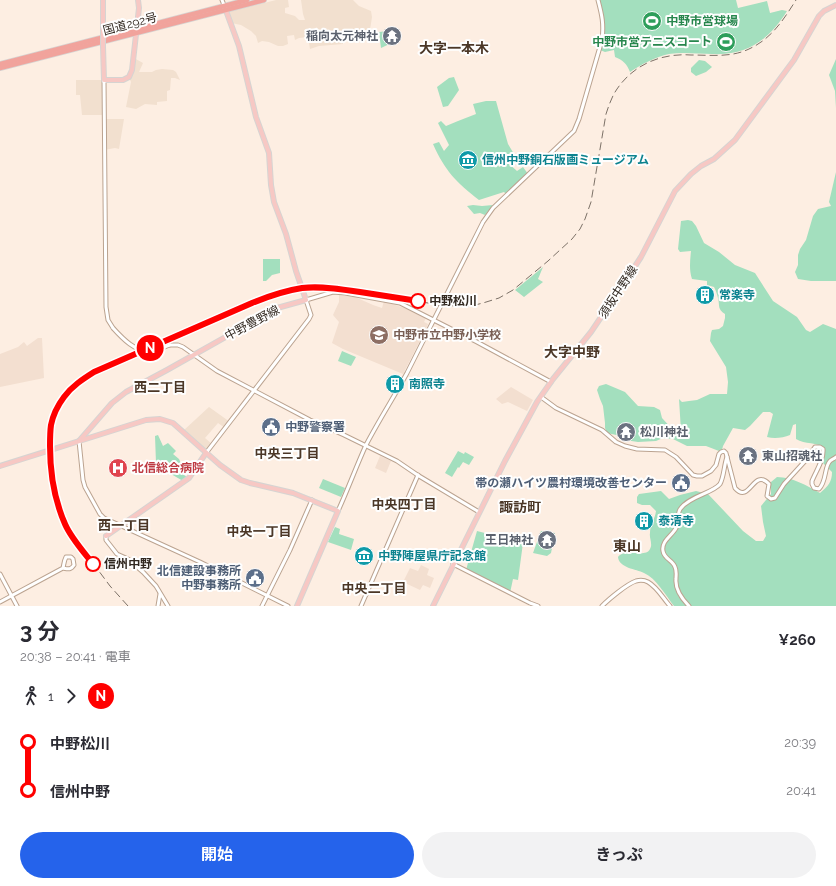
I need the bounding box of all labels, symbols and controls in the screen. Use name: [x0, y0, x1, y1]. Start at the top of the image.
street label: 国道292号: [101, 10, 159, 38]
sports icon: 中野市営球場: [641, 10, 663, 32]
place label: 中野市営球場: [666, 14, 738, 28]
temple icon: 稲向太元神社: [381, 25, 403, 47]
place label: 稲向太元神社: [306, 29, 378, 43]
sports icon: 中野市営テニスコート: [715, 31, 737, 53]
place label: 中野市営テニスコート: [592, 35, 712, 49]
district label: 大字一本木: [419, 40, 489, 56]
museum icon: 信州中野銅石版画ミュージアム: [457, 149, 479, 171]
place label: 信州中野銅石版画ミュージアム: [482, 153, 649, 167]
street label: 須坂中野線: [596, 263, 640, 321]
building icon: 常楽寺: [694, 284, 716, 306]
place label: 常楽寺: [719, 288, 755, 302]
marker: 中野松川: [410, 293, 426, 309]
place label: 中野松川: [429, 294, 477, 308]
street label: 中野豊野線: [222, 303, 282, 343]
school or university icon: 中野市立中野小学校: [368, 324, 390, 346]
place label: 中野市立中野小学校: [393, 328, 501, 342]
line badge: N: [137, 335, 163, 361]
text: N: [145, 340, 155, 356]
district label: 大字中野: [544, 344, 600, 360]
building icon: 南照寺: [384, 373, 406, 395]
place label: 南照寺: [409, 377, 445, 391]
district label: 西二丁目: [134, 380, 186, 395]
public building icon: 中野警察署: [260, 416, 282, 438]
place label: 中野警察署: [285, 420, 345, 434]
temple icon: 松川神社: [615, 421, 637, 443]
place label: 松川神社: [640, 425, 688, 439]
temple icon: 東山招魂社: [737, 445, 759, 467]
district label: 中央三丁目: [254, 446, 320, 461]
place label: 東山招魂社: [762, 449, 822, 463]
hospital icon: 北信総合病院: [107, 457, 129, 479]
place label: 北信総合病院: [132, 461, 204, 475]
public building icon: 帯の瀬ハイツ農村環境改善センター: [670, 472, 692, 494]
place label: 帯の瀬ハイツ農村環境改善センター: [475, 476, 667, 490]
district label: 中央四丁目: [371, 497, 437, 512]
district label: 諏訪町: [499, 499, 541, 515]
building icon: 泰清寺: [633, 510, 655, 532]
place label: 泰清寺: [658, 514, 694, 528]
district label: 西一丁目: [98, 518, 150, 533]
district label: 中央一丁目: [226, 524, 292, 539]
temple icon: 王日神社: [536, 529, 558, 551]
place label: 王日神社: [485, 533, 533, 547]
district label: 東山: [613, 538, 641, 554]
museum icon: 中野陣屋県庁記念館: [353, 545, 375, 567]
place label: 中野陣屋県庁記念館: [378, 549, 486, 563]
marker: 信州中野: [85, 556, 101, 572]
place label: 信州中野: [104, 557, 152, 571]
place label: 北信建設事務所 中野事務所: [157, 564, 241, 592]
public building icon: 北信建設事務所 中野事務所: [244, 567, 266, 589]
district label: 中央二丁目: [341, 581, 407, 596]
text: 3 分: [20, 618, 60, 644]
text: ¥260: [779, 631, 816, 649]
text: 20:38 – 20:41 · 電車: [20, 649, 131, 664]
icon: walk: [20, 685, 42, 707]
icon: forward: [60, 685, 82, 707]
text: N: [96, 688, 106, 704]
text: 1: [48, 689, 54, 704]
text: 中野松川: [50, 735, 110, 753]
text: 20:39: [784, 735, 816, 750]
text: 信州中野: [50, 783, 110, 801]
text: 20:41: [786, 783, 816, 798]
button: 開始: [20, 832, 414, 878]
button: きっぷ: [422, 832, 816, 878]

